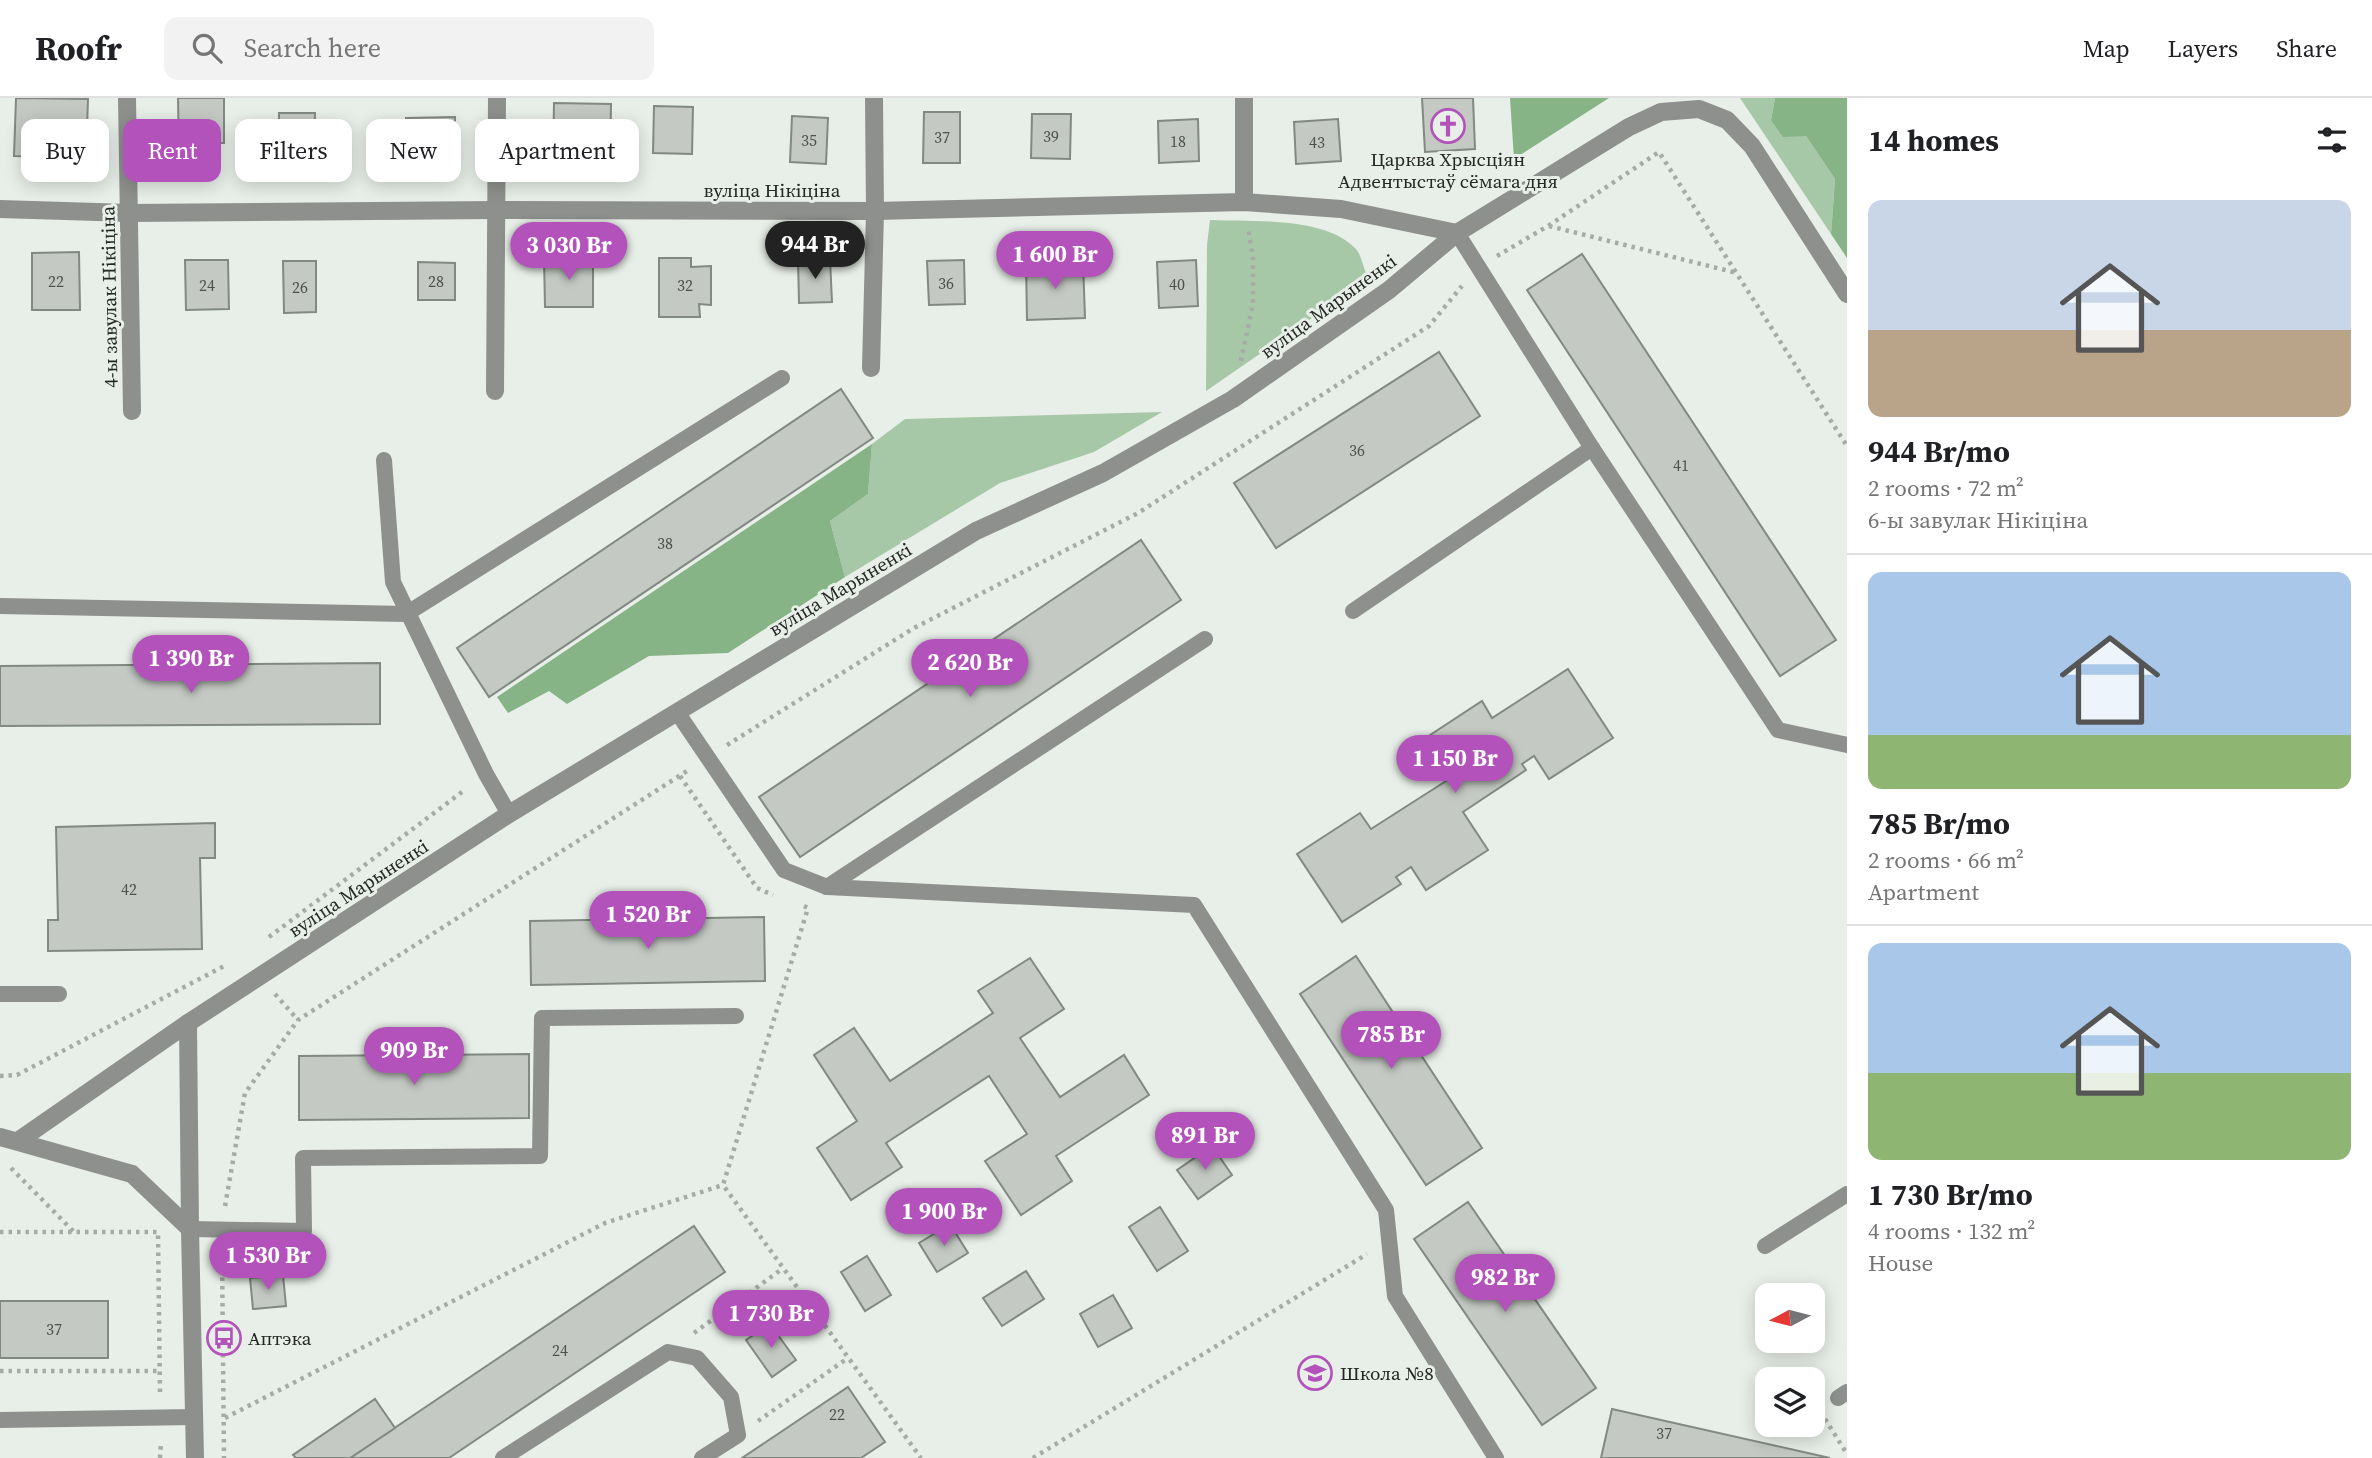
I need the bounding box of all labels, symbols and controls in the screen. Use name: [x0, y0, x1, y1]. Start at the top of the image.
search box: [164, 17, 654, 80]
text: Roofr: [35, 26, 122, 71]
icon: search: [188, 29, 226, 67]
text: Search here: [244, 30, 381, 66]
text: Map: [2083, 32, 2130, 65]
text: Layers: [2168, 32, 2238, 65]
text: Share: [2276, 32, 2337, 65]
church icon: Царква Хрысціян Адвентыстаў сёмага дня: [1429, 107, 1467, 145]
chip: Buy: [21, 119, 109, 182]
chip: Rent: [123, 119, 221, 182]
chip: Filters: [235, 119, 352, 182]
chip: New: [366, 119, 461, 182]
chip: Apartment: [475, 119, 639, 182]
text: 14 homes: [1868, 120, 1999, 161]
icon: filters: [2313, 121, 2351, 159]
house number: 39: [1043, 125, 1059, 147]
house number: 37: [934, 126, 950, 148]
house number: 35: [801, 129, 817, 151]
house number: 18: [1170, 130, 1186, 152]
house number: 43: [1309, 131, 1325, 153]
place label: Царква Хрысціян Адвентыстаў сёмага дня: [1338, 146, 1558, 194]
street label: вуліца Нікіціна: [703, 177, 841, 203]
street label: 4-ы завулак Нікіціна: [94, 206, 124, 388]
pin: 3 030 Br: [497, 222, 641, 282]
pin: 944 Br: [758, 222, 872, 281]
text: 944 Br: [781, 228, 849, 260]
text: 3 030 Br: [526, 229, 612, 261]
pin: 1 600 Br: [983, 232, 1127, 291]
text: 1 600 Br: [1012, 238, 1098, 270]
icon: home: [2047, 245, 2173, 371]
street label: вуліца Марыненкі: [1255, 248, 1402, 364]
house number: 22: [48, 270, 64, 292]
house number: 28: [428, 270, 444, 292]
house number: 36: [938, 272, 954, 294]
house number: 40: [1169, 273, 1185, 295]
house number: 24: [199, 274, 215, 296]
house number: 32: [677, 274, 693, 296]
house number: 26: [292, 276, 308, 298]
text: 944 Br/mo: [1868, 431, 2010, 472]
house number: 36: [1349, 439, 1365, 461]
house number: 41: [1673, 454, 1689, 476]
text: 2 rooms · 72 m²: [1868, 472, 2024, 504]
text: 6-ы завулак Нікіціна: [1868, 504, 2088, 536]
house number: 38: [657, 532, 673, 554]
street label: вуліца Марыненкі: [764, 536, 917, 642]
icon: home: [2047, 617, 2173, 743]
pin: 1 390 Br: [119, 636, 263, 695]
pin: 2 620 Br: [898, 640, 1042, 699]
text: 1 390 Br: [148, 642, 234, 674]
text: 2 620 Br: [927, 646, 1013, 678]
pin: 1 150 Br: [1383, 736, 1527, 795]
text: 1 150 Br: [1412, 742, 1498, 774]
text: 785 Br/mo: [1868, 803, 2010, 844]
street label: вуліца Марыненкі: [283, 833, 433, 943]
text: 2 rooms · 66 m²: [1868, 844, 2024, 876]
text: Apartment: [1868, 876, 1979, 908]
house number: 42: [121, 878, 137, 900]
pin: 1 520 Br: [576, 892, 720, 951]
text: 1 520 Br: [605, 898, 691, 930]
icon: home: [2047, 988, 2173, 1114]
pin: 785 Br: [1334, 1012, 1448, 1071]
text: 785 Br: [1357, 1018, 1425, 1050]
pin: 909 Br: [357, 1028, 471, 1087]
text: 909 Br: [380, 1034, 448, 1066]
pin: 891 Br: [1148, 1112, 1262, 1172]
text: 891 Br: [1171, 1119, 1239, 1151]
text: 1 730 Br/mo: [1868, 1174, 2033, 1215]
pin: 1 900 Br: [872, 1188, 1016, 1248]
text: 1 900 Br: [901, 1195, 987, 1227]
text: 4 rooms · 132 m²: [1868, 1215, 2035, 1247]
pin: 1 530 Br: [196, 1232, 340, 1292]
text: 1 530 Br: [225, 1239, 311, 1271]
text: House: [1868, 1247, 1933, 1279]
pin: 982 Br: [1448, 1254, 1562, 1314]
text: 982 Br: [1471, 1261, 1539, 1293]
north arrow: [1755, 1283, 1825, 1353]
map controls: [1755, 1283, 1825, 1437]
pin: 1 730 Br: [699, 1290, 843, 1350]
text: 1 730 Br: [728, 1297, 814, 1329]
house number: 37: [46, 1318, 62, 1340]
bus stop icon: Аптэка: [205, 1319, 243, 1357]
place label: Аптэка: [248, 1325, 312, 1351]
house number: 24: [552, 1339, 568, 1361]
school or university icon: Школа №8: [1296, 1354, 1334, 1392]
place label: Школа №8: [1340, 1360, 1434, 1386]
button: layers: [1755, 1367, 1825, 1437]
house number: 22: [829, 1403, 845, 1425]
house number: 37: [1656, 1422, 1672, 1444]

